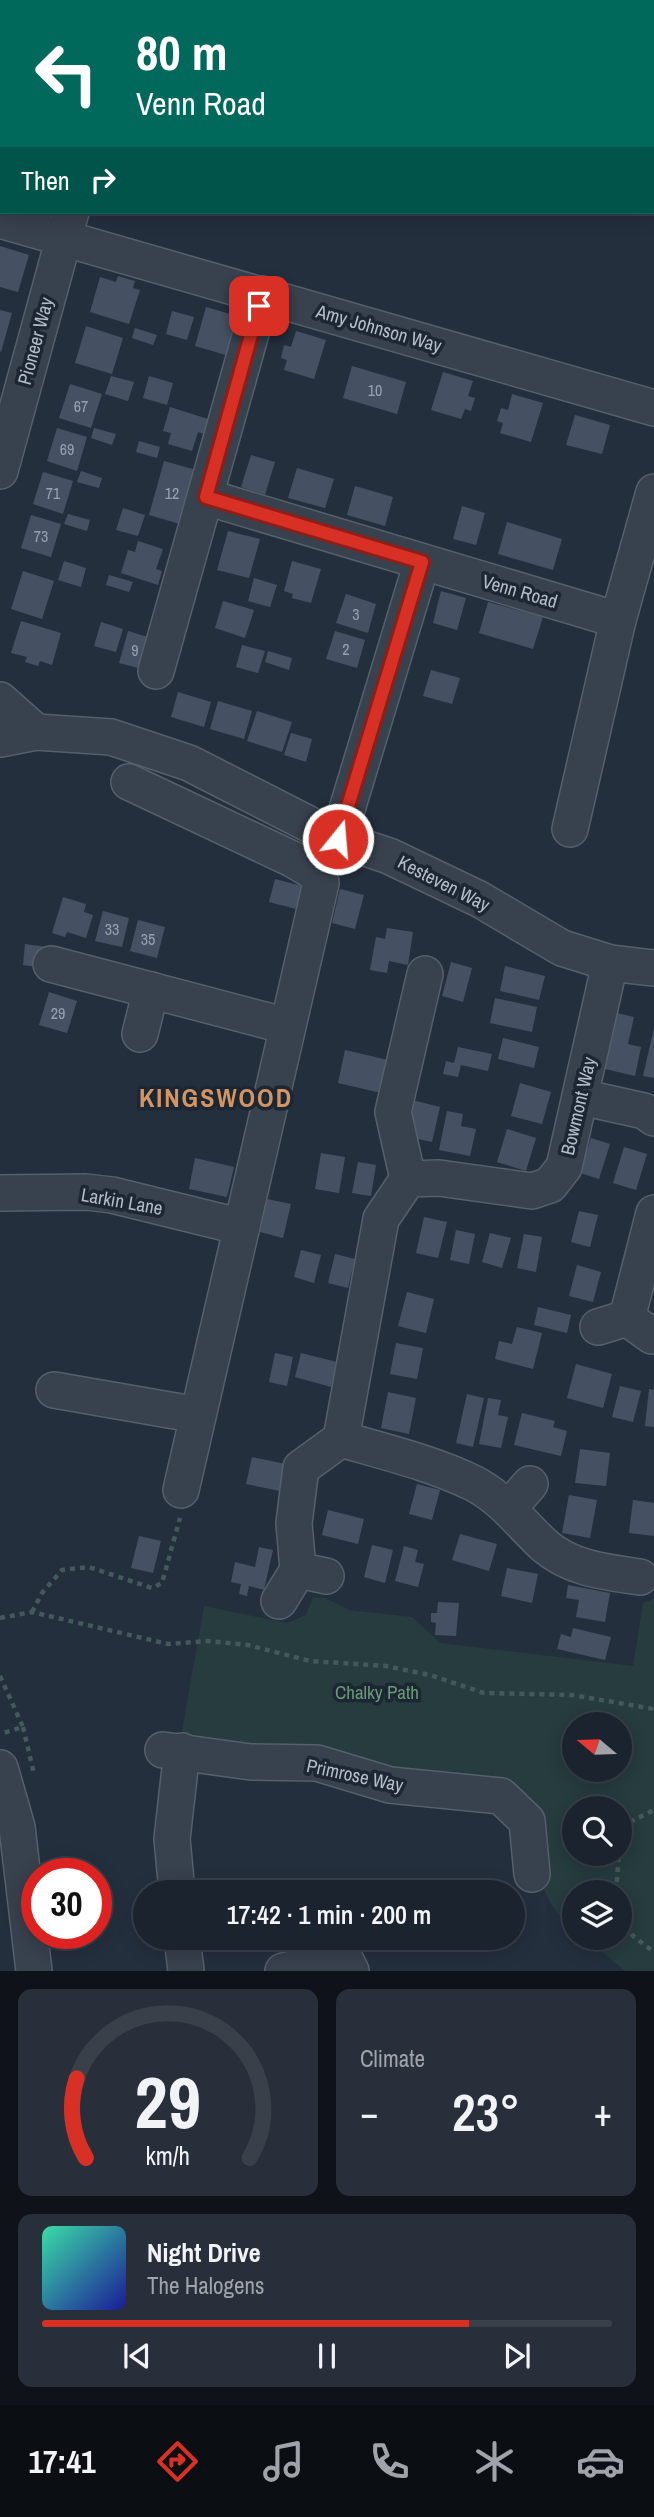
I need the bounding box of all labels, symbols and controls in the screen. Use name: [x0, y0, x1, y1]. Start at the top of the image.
text: 80 m: [136, 19, 228, 85]
icon: left: [21, 28, 112, 119]
text: Venn Road: [136, 82, 266, 125]
icon: right: [84, 161, 122, 199]
text: Then: [21, 163, 70, 198]
pin: [229, 276, 289, 336]
icon: arrive: [240, 287, 278, 325]
street label: Pioneer Way: [11, 294, 59, 388]
street label: Amy Johnson Way: [312, 297, 445, 358]
house number: 10: [368, 379, 382, 401]
house number: 67: [74, 395, 88, 417]
house number: 69: [60, 438, 74, 460]
house number: 71: [46, 482, 61, 504]
house number: 12: [165, 482, 179, 504]
house number: 73: [34, 525, 48, 547]
street label: Venn Road: [479, 568, 561, 614]
house number: 3: [352, 603, 360, 625]
house number: 2: [342, 638, 350, 660]
house number: 9: [131, 639, 139, 661]
position arrow: [301, 802, 375, 876]
street label: Kesteven Way: [394, 849, 495, 917]
house number: 33: [105, 918, 119, 940]
house number: 35: [141, 928, 155, 950]
house number: 29: [51, 1002, 65, 1024]
street label: Bowmont Way: [554, 1054, 602, 1158]
district label: KINGSWOOD: [139, 1080, 293, 1115]
street label: Larkin Lane: [79, 1181, 165, 1221]
park label: Chalky Path: [335, 1679, 419, 1705]
north arrow: [562, 1712, 632, 1782]
map controls: [562, 1712, 632, 1950]
street label: Primrose Way: [304, 1752, 406, 1798]
button: search: [562, 1796, 632, 1866]
speed limit sign: 30: [21, 1858, 112, 1949]
button: layers: [562, 1880, 632, 1950]
text: 17:42 · 1 min · 200 m: [227, 1897, 431, 1932]
text: Climate: [360, 2043, 425, 2074]
text: 29: [135, 2054, 201, 2152]
text: 23°: [452, 2077, 520, 2147]
text: −: [360, 2087, 378, 2138]
text: +: [594, 2087, 612, 2138]
text: km/h: [146, 2139, 190, 2173]
text: Night Drive: [147, 2235, 261, 2270]
text: The Halogens: [147, 2270, 264, 2301]
icon: previous: [118, 2337, 156, 2375]
icon: pause: [308, 2337, 346, 2375]
icon: next: [498, 2337, 536, 2375]
icon: directions: [153, 2437, 202, 2486]
icon: music: [259, 2437, 308, 2486]
icon: phone: [365, 2437, 414, 2486]
icon: climate: [470, 2437, 519, 2486]
icon: car: [576, 2437, 625, 2486]
text: 17:41: [28, 2440, 96, 2483]

